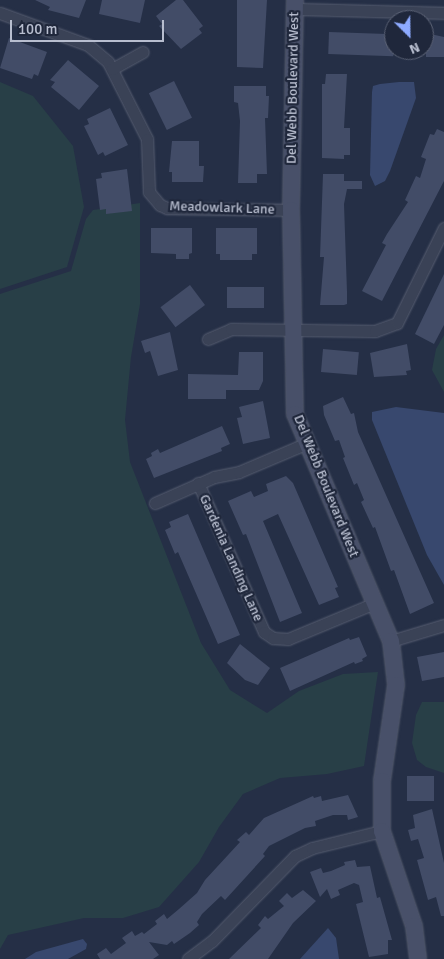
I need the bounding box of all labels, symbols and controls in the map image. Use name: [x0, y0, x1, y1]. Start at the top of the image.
scale bar: [12, 10, 166, 42]
north arrow: [384, 10, 434, 60]
street label: Del Webb Boulevard West: [283, 12, 303, 164]
text: 100 m: [18, 20, 58, 38]
text: N: [407, 39, 422, 58]
street label: Meadowlark Lane: [169, 198, 275, 218]
street label: Del Webb Boulevard West: [290, 412, 362, 560]
street label: Gardenia Landing Lane: [195, 492, 267, 624]

